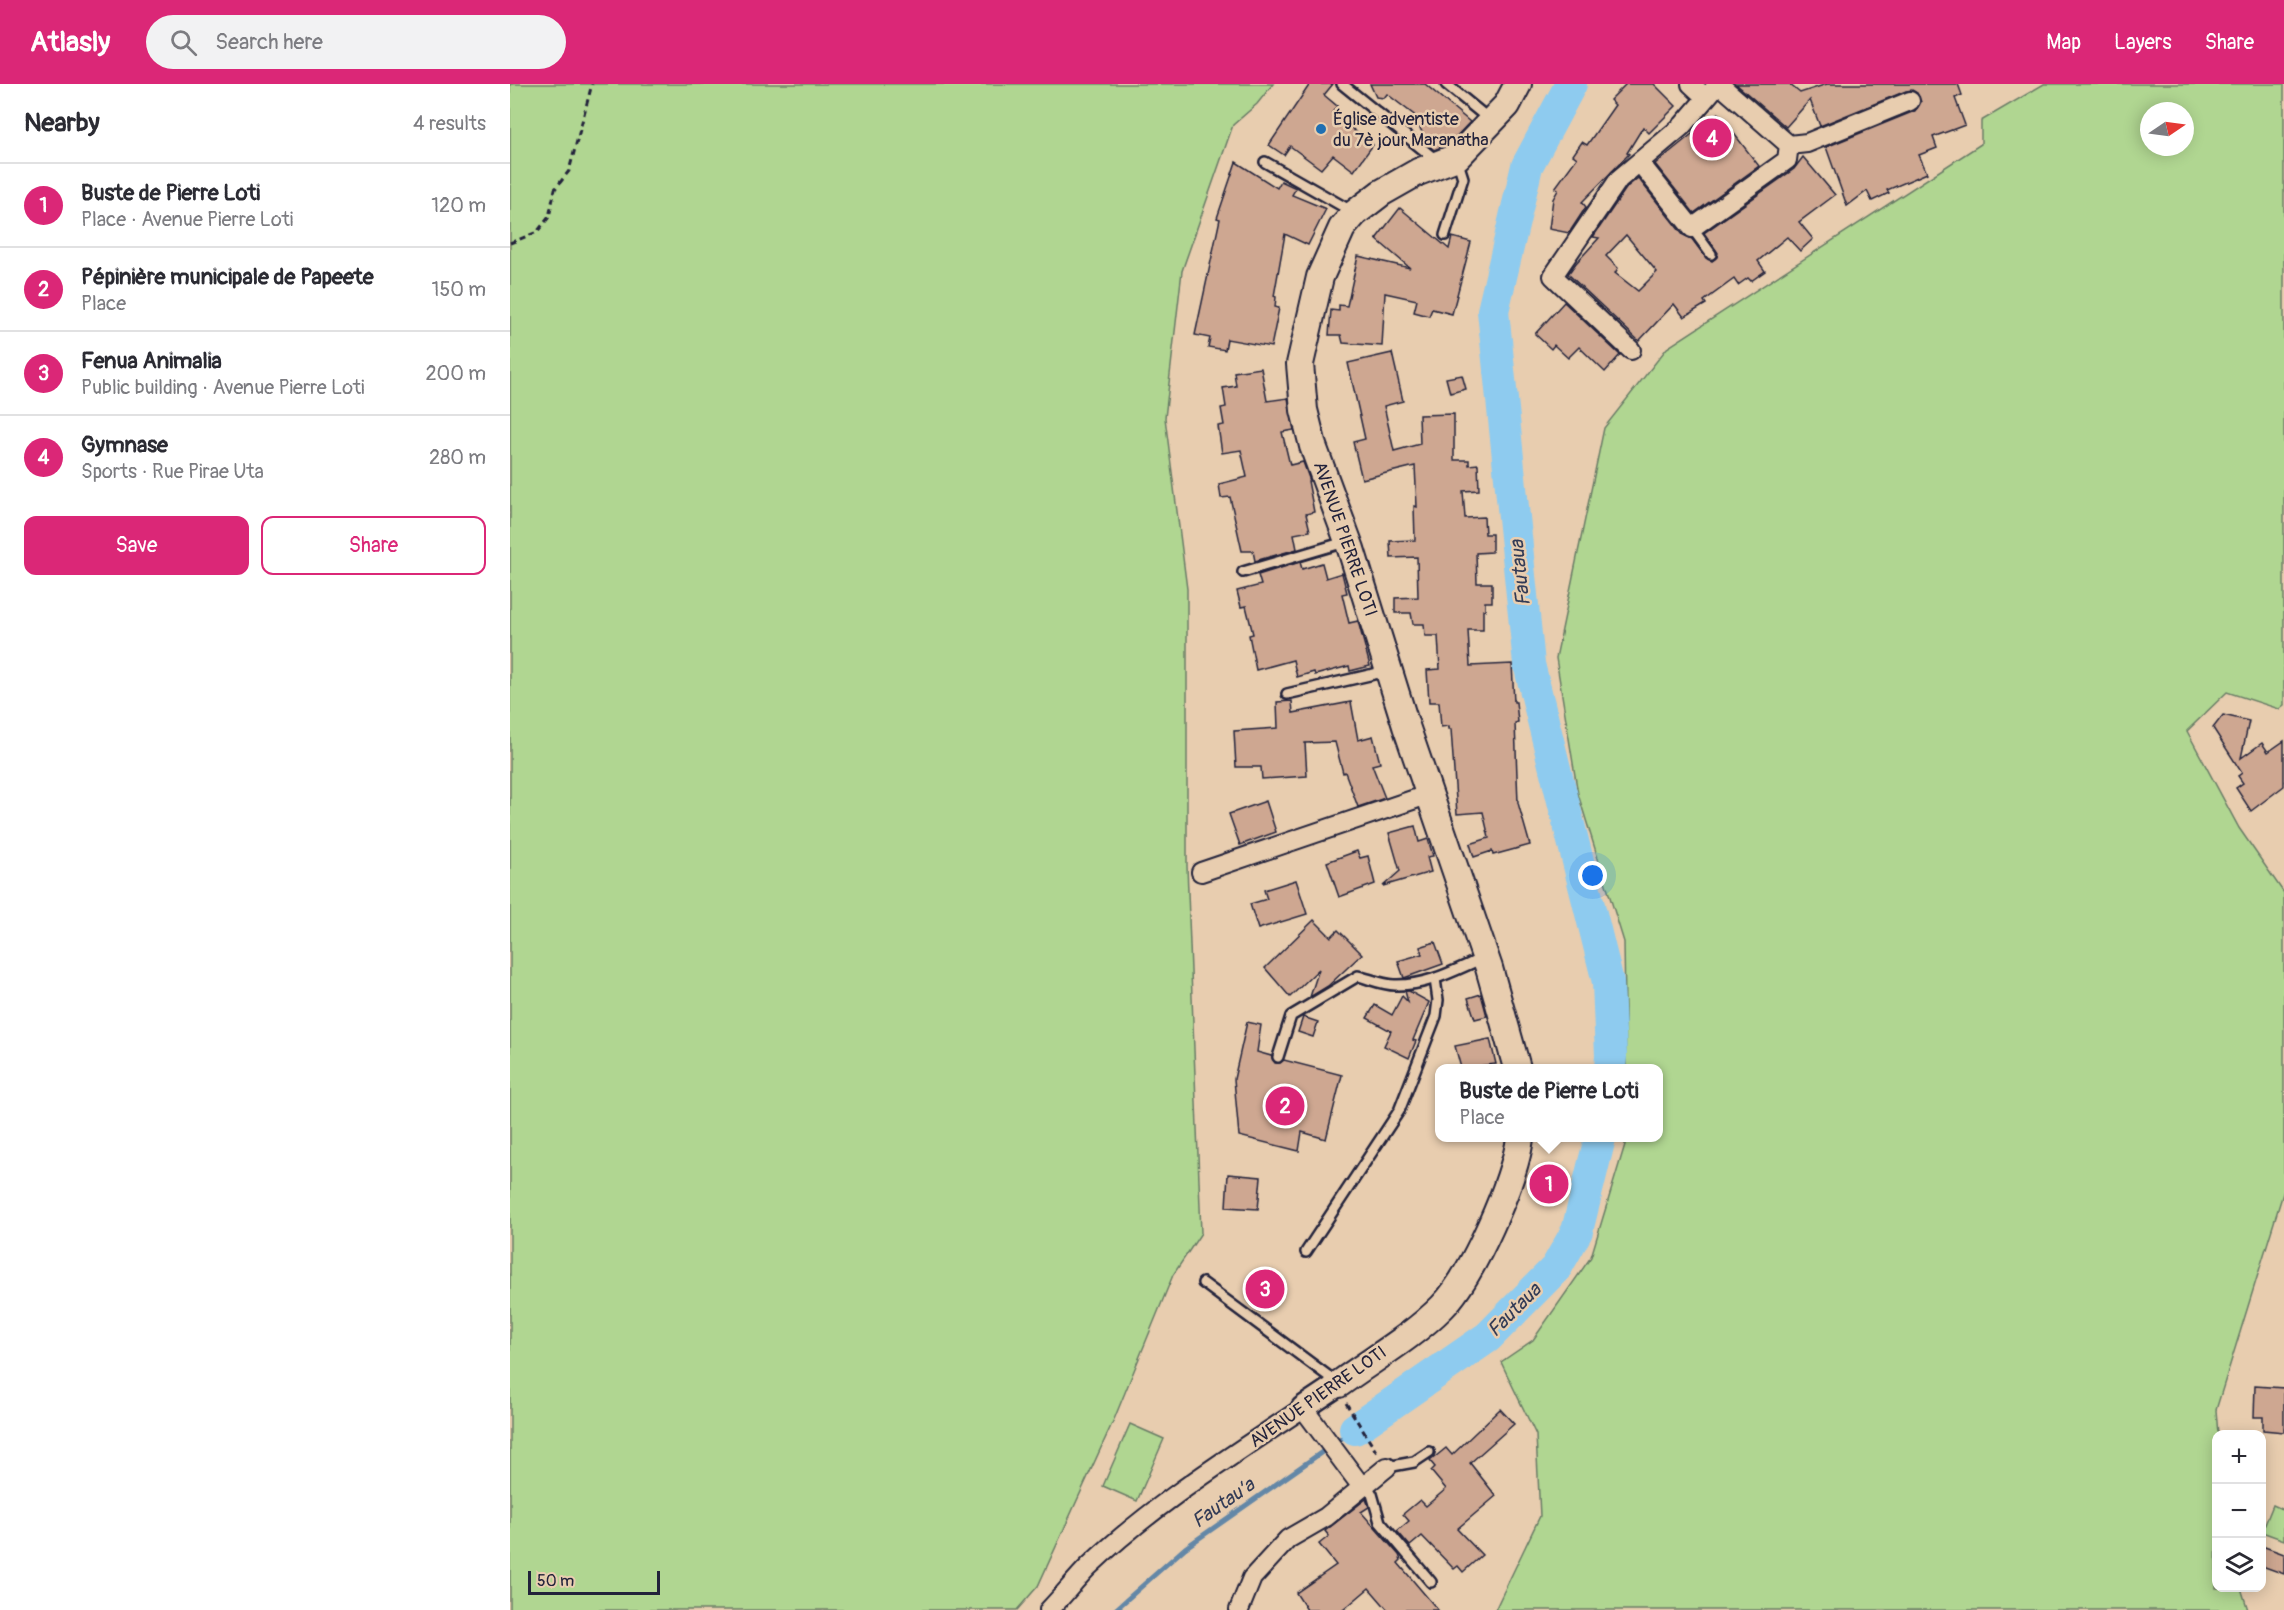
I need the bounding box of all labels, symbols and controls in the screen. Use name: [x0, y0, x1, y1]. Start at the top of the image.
search box: [146, 15, 566, 69]
text: Atlasly: [30, 25, 110, 60]
icon: search: [167, 26, 200, 59]
text: Search here: [215, 28, 323, 56]
text: Map: [2046, 29, 2081, 56]
text: Layers: [2114, 29, 2172, 56]
text: Share: [2205, 29, 2254, 56]
north arrow: [2140, 102, 2194, 156]
text: Nearby: [24, 107, 100, 139]
place label: Église adventiste du 7è jour Maranatha: [1333, 108, 1489, 152]
text: 4 results: [413, 111, 486, 136]
pin: 4: [1692, 116, 1732, 160]
marker: Église adventiste du 7è jour Maranatha: [1314, 122, 1328, 136]
text: Buste de Pierre Loti: [81, 179, 260, 207]
text: 1: [40, 193, 47, 218]
text: 120 m: [431, 193, 486, 218]
text: Place · Avenue Pierre Loti: [81, 207, 293, 232]
text: Pépinière municipale de Papeete: [81, 263, 374, 291]
text: 2: [38, 277, 49, 302]
text: 150 m: [432, 277, 486, 302]
text: Place: [81, 291, 126, 316]
text: Fenua Animalia: [81, 347, 222, 375]
text: 3: [38, 361, 49, 386]
text: 200 m: [425, 361, 486, 386]
text: Public building · Avenue Pierre Loti: [81, 375, 365, 400]
text: Gymnase: [81, 431, 168, 459]
text: 4: [38, 445, 49, 470]
text: 280 m: [429, 445, 486, 470]
text: Sports · Rue Pirae Uta: [81, 459, 264, 484]
street label: AVENUE PIERRE LOTI: [1308, 459, 1382, 619]
button: Save: [24, 516, 249, 575]
button: Share: [261, 516, 486, 575]
water label: Fautaua: [1504, 537, 1536, 607]
your location: [1578, 861, 1607, 890]
popup: [1435, 1064, 1663, 1142]
text: Buste de Pierre Loti: [1459, 1077, 1639, 1105]
pin: 2: [1266, 1084, 1304, 1128]
text: Place: [1459, 1105, 1504, 1130]
pin: 1: [1530, 1162, 1568, 1206]
pin: 3: [1246, 1266, 1284, 1312]
water label: Fautaua: [1482, 1277, 1547, 1342]
street label: AVENUE PIERRE LOTI: [1245, 1341, 1391, 1453]
map controls: [2212, 1430, 2266, 1592]
button: +: [2212, 1430, 2266, 1484]
water label: Fautau’a: [1187, 1471, 1261, 1534]
button: −: [2212, 1484, 2266, 1538]
button: layers: [2212, 1538, 2266, 1592]
scale bar: [528, 1568, 660, 1596]
text: 50 m: [537, 1571, 574, 1591]

